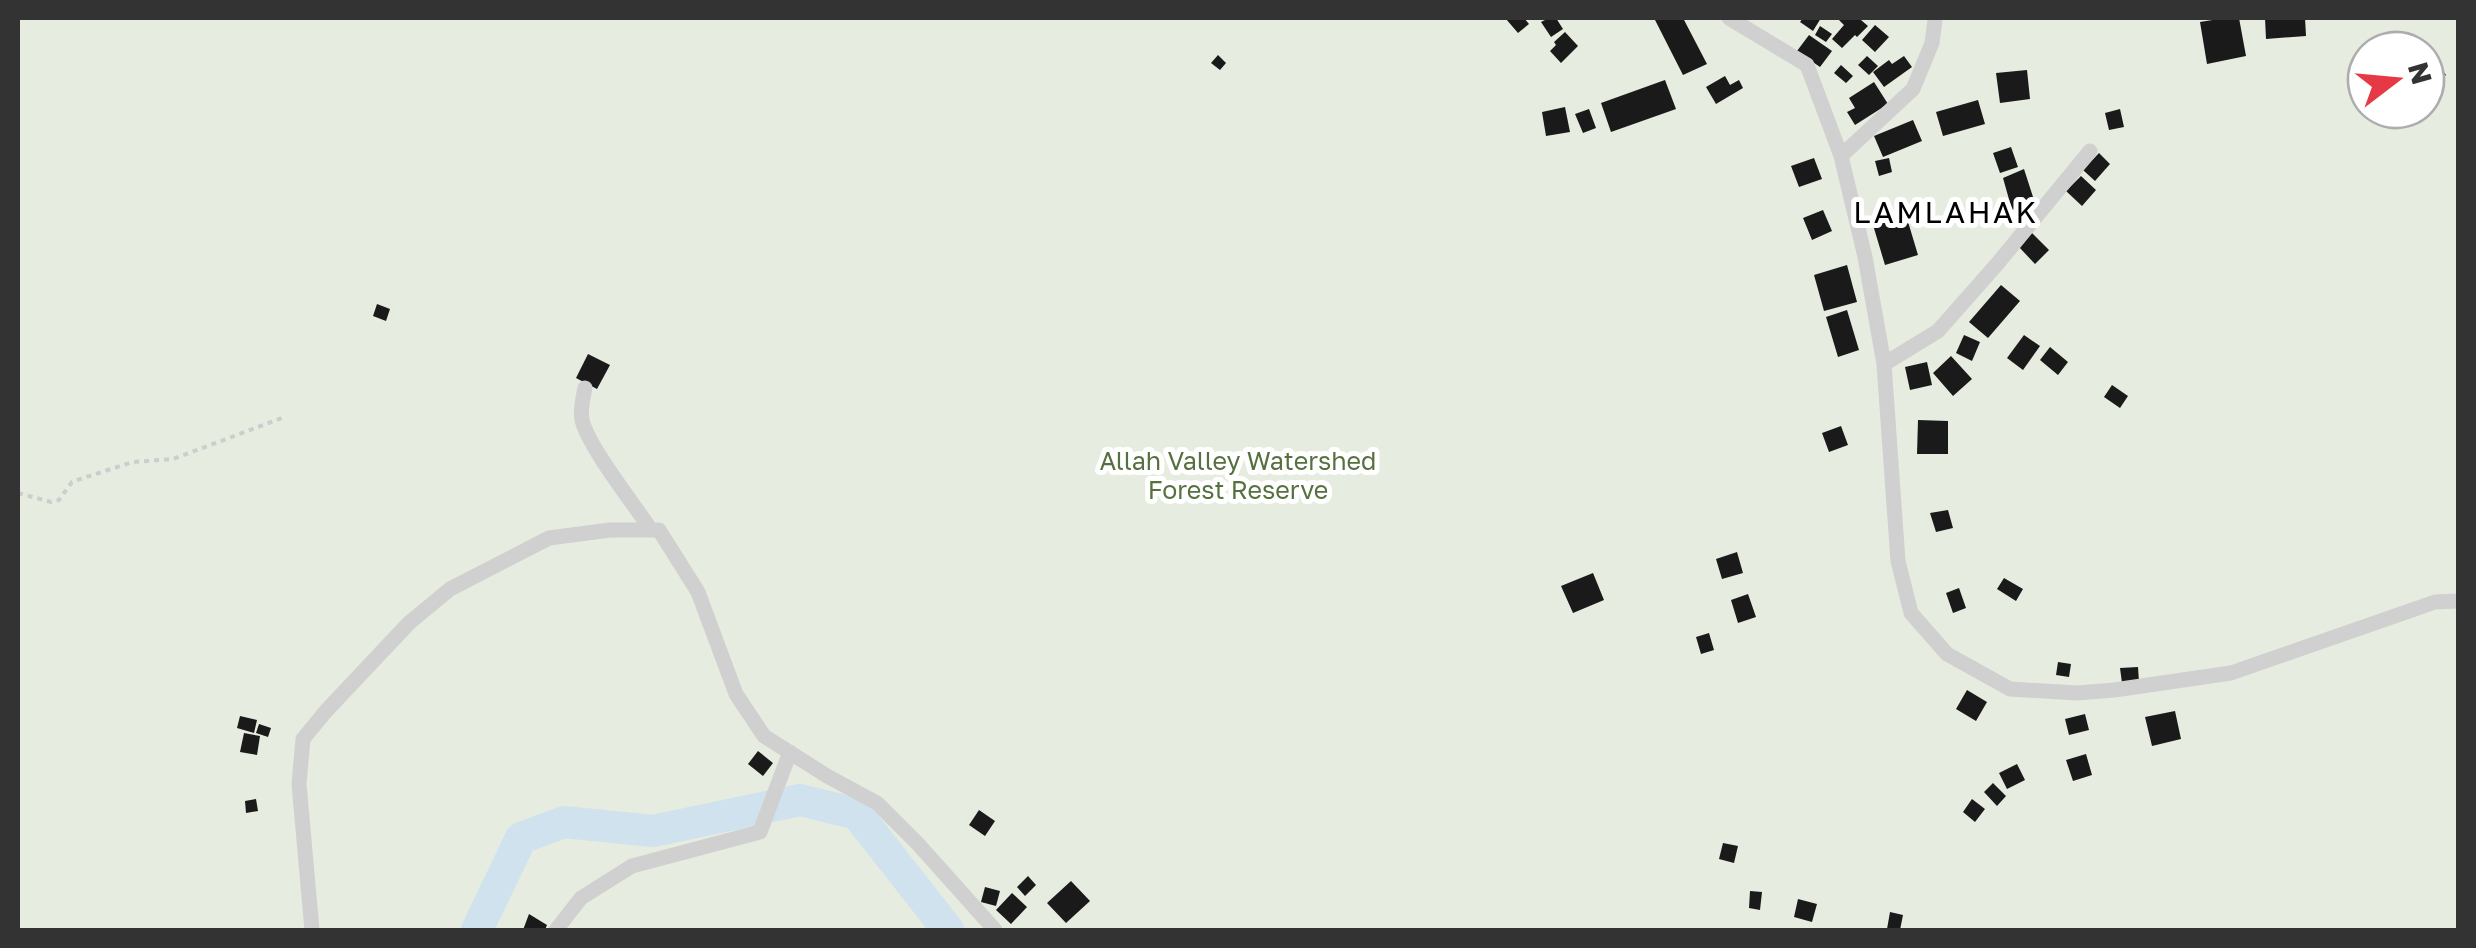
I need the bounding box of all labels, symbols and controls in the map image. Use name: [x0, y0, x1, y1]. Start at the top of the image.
north arrow: [2346, 30, 2446, 130]
text: N: [2402, 58, 2439, 88]
district label: LAMLAHAK: [1853, 194, 2039, 230]
park label: Allah Valley Watershed Forest Reserve: [1099, 445, 1377, 505]

